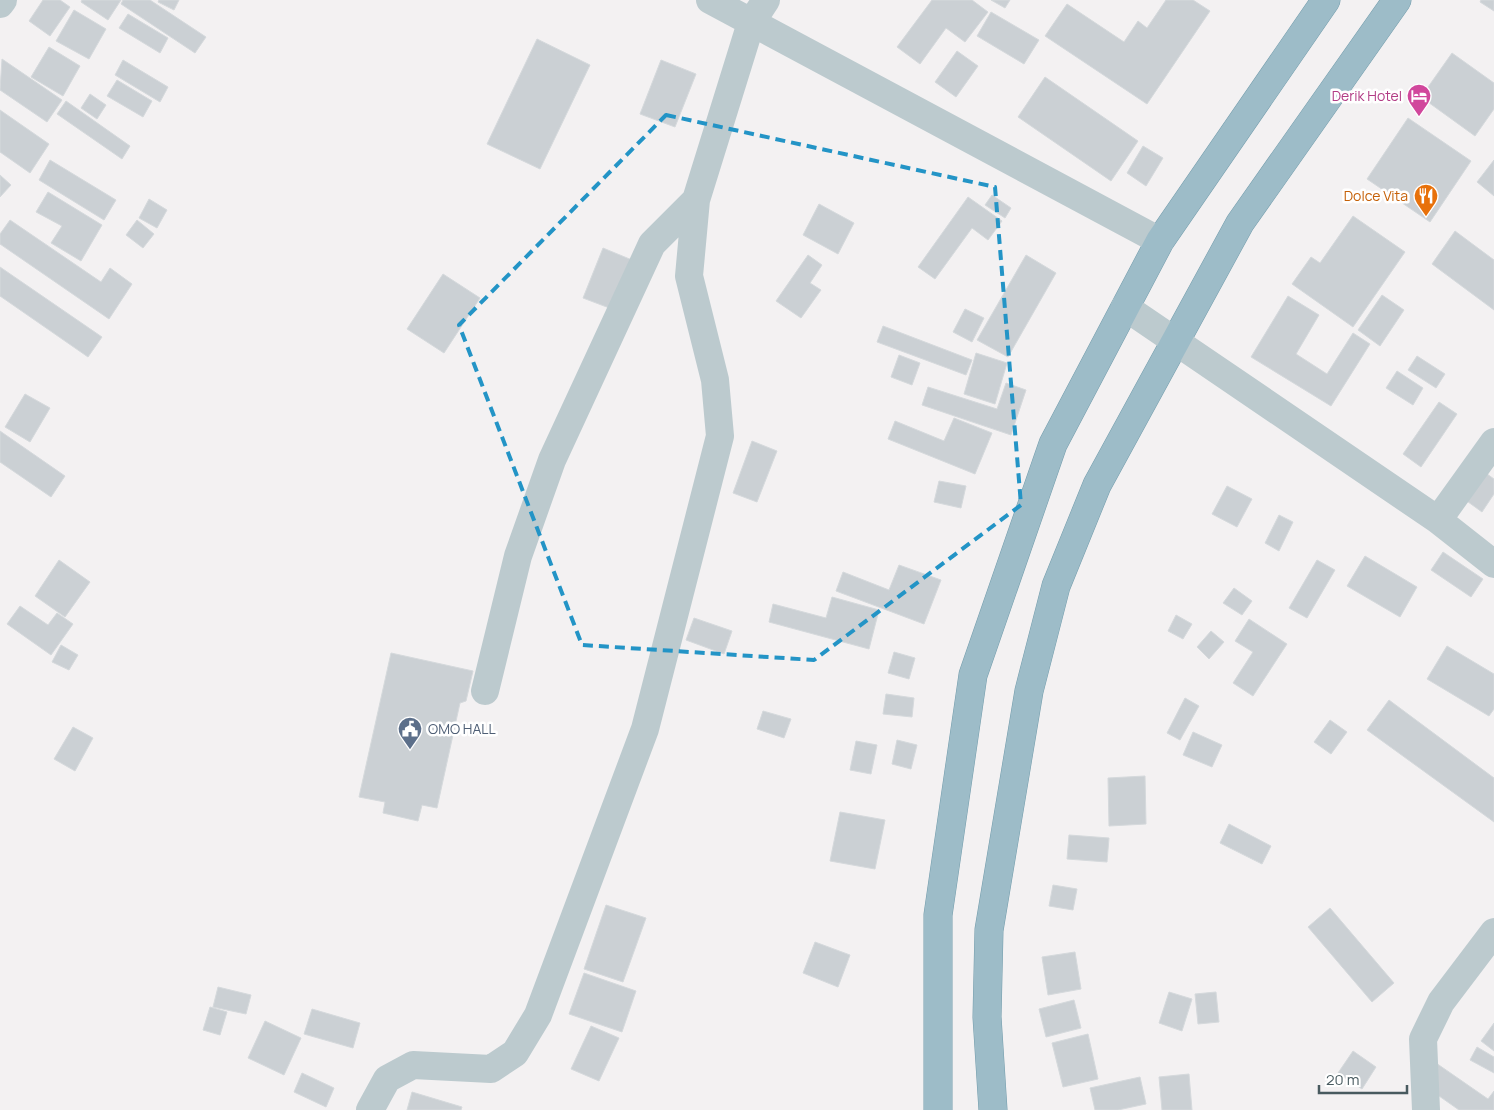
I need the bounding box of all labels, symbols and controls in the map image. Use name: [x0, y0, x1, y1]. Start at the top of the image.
hotel icon: Derik Hotel: [1406, 83, 1432, 117]
place label: Derik Hotel: [1332, 86, 1402, 105]
restaurant icon: Dolce Vita: [1413, 183, 1439, 217]
place label: Dolce Vita: [1344, 186, 1408, 205]
public building icon: OMO HALL: [397, 716, 423, 750]
place label: OMO HALL: [428, 719, 496, 738]
scale bar: [1319, 1062, 1406, 1094]
text: 20 m: [1326, 1069, 1359, 1090]

